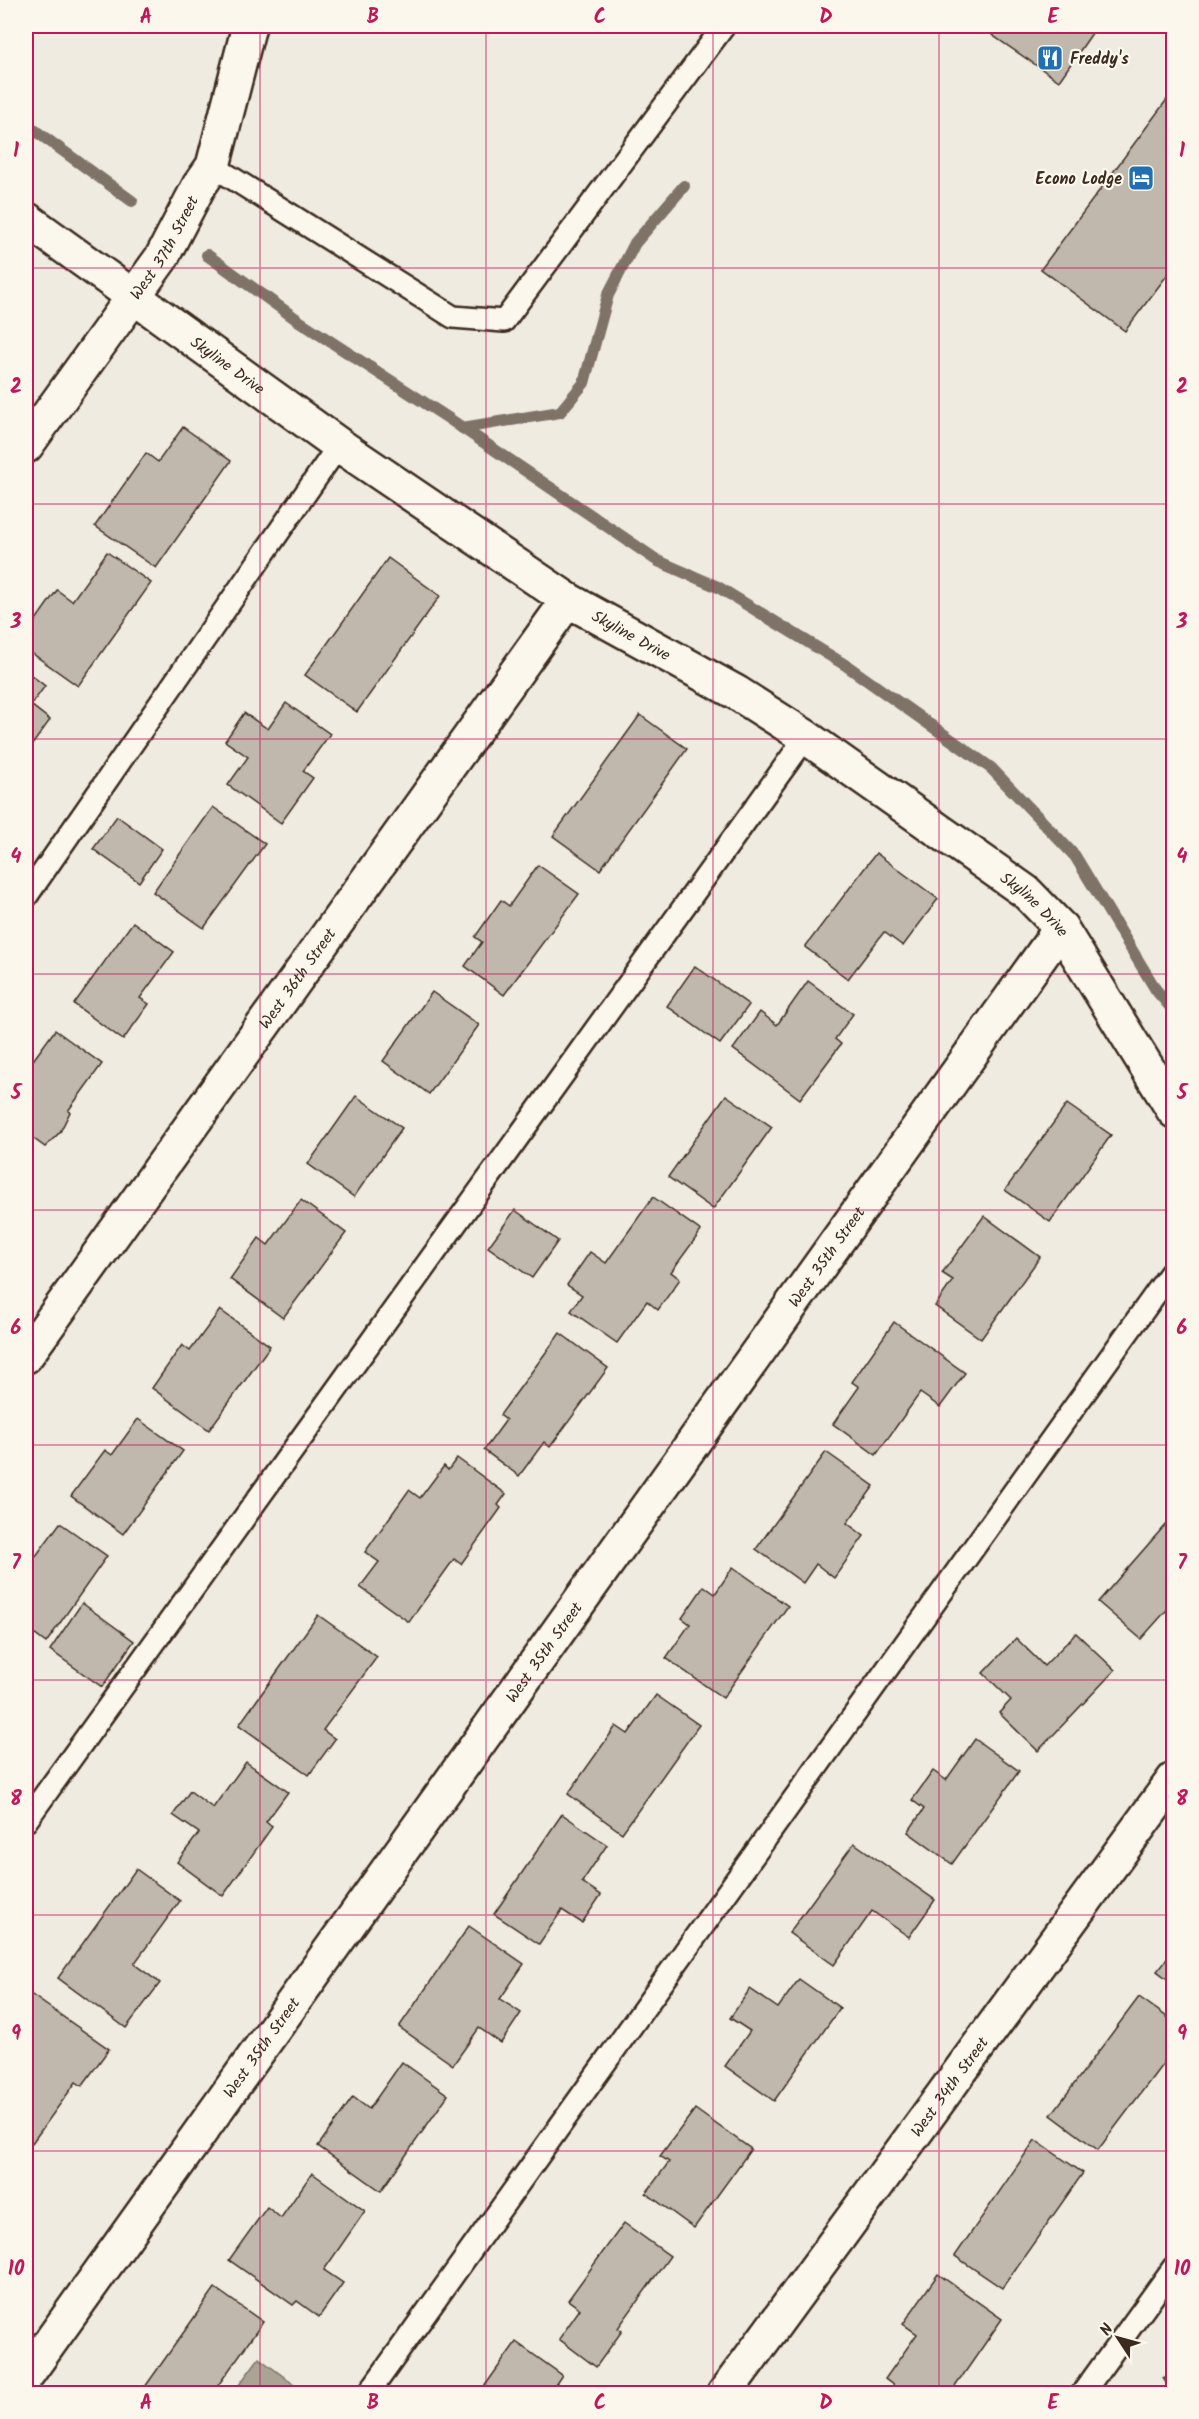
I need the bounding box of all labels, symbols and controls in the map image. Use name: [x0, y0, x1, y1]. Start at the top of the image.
text: A: [140, 2, 152, 34]
text: B: [367, 2, 379, 34]
text: C: [594, 2, 606, 34]
text: D: [819, 2, 833, 34]
text: E: [1047, 2, 1059, 34]
restaurant icon: Freddy's: [1035, 43, 1065, 73]
place label: Freddy's: [1070, 47, 1129, 72]
text: 1: [13, 136, 19, 168]
text: 1: [1179, 136, 1185, 168]
hotel icon: Econo Lodge: [1126, 163, 1156, 193]
place label: Econo Lodge: [1036, 167, 1122, 192]
street label: West 37th Street: [124, 191, 206, 305]
street label: Skyline Drive: [184, 330, 270, 402]
text: 2: [10, 372, 22, 404]
text: 2: [1176, 372, 1188, 404]
street label: Skyline Drive: [587, 604, 675, 668]
text: 3: [10, 607, 22, 639]
text: 3: [1176, 607, 1188, 639]
text: 4: [11, 842, 22, 874]
text: 4: [1177, 842, 1188, 874]
street label: Skyline Drive: [994, 866, 1074, 942]
street label: West 36th Street: [253, 923, 343, 1035]
text: 5: [10, 1078, 23, 1110]
text: 5: [1176, 1078, 1189, 1110]
street label: West 35th Street: [783, 1201, 873, 1313]
text: 6: [11, 1313, 22, 1345]
text: 6: [1177, 1313, 1188, 1345]
text: 7: [11, 1548, 21, 1580]
text: 7: [1177, 1548, 1187, 1580]
street label: West 35th Street: [500, 1597, 590, 1708]
text: 8: [10, 1784, 22, 1816]
text: 8: [1176, 1784, 1188, 1816]
street label: West 35th Street: [217, 1992, 307, 2104]
text: 9: [11, 2019, 21, 2051]
text: 9: [1177, 2019, 1187, 2051]
street label: West 34th Street: [905, 2031, 996, 2143]
text: 10: [8, 2254, 25, 2286]
text: 10: [1174, 2254, 1191, 2286]
north arrow: [1088, 2308, 1148, 2368]
text: N: [1094, 2319, 1120, 2342]
text: A: [140, 2388, 152, 2419]
text: B: [367, 2388, 379, 2419]
text: C: [594, 2388, 606, 2419]
text: D: [819, 2388, 833, 2419]
text: E: [1047, 2388, 1059, 2419]

